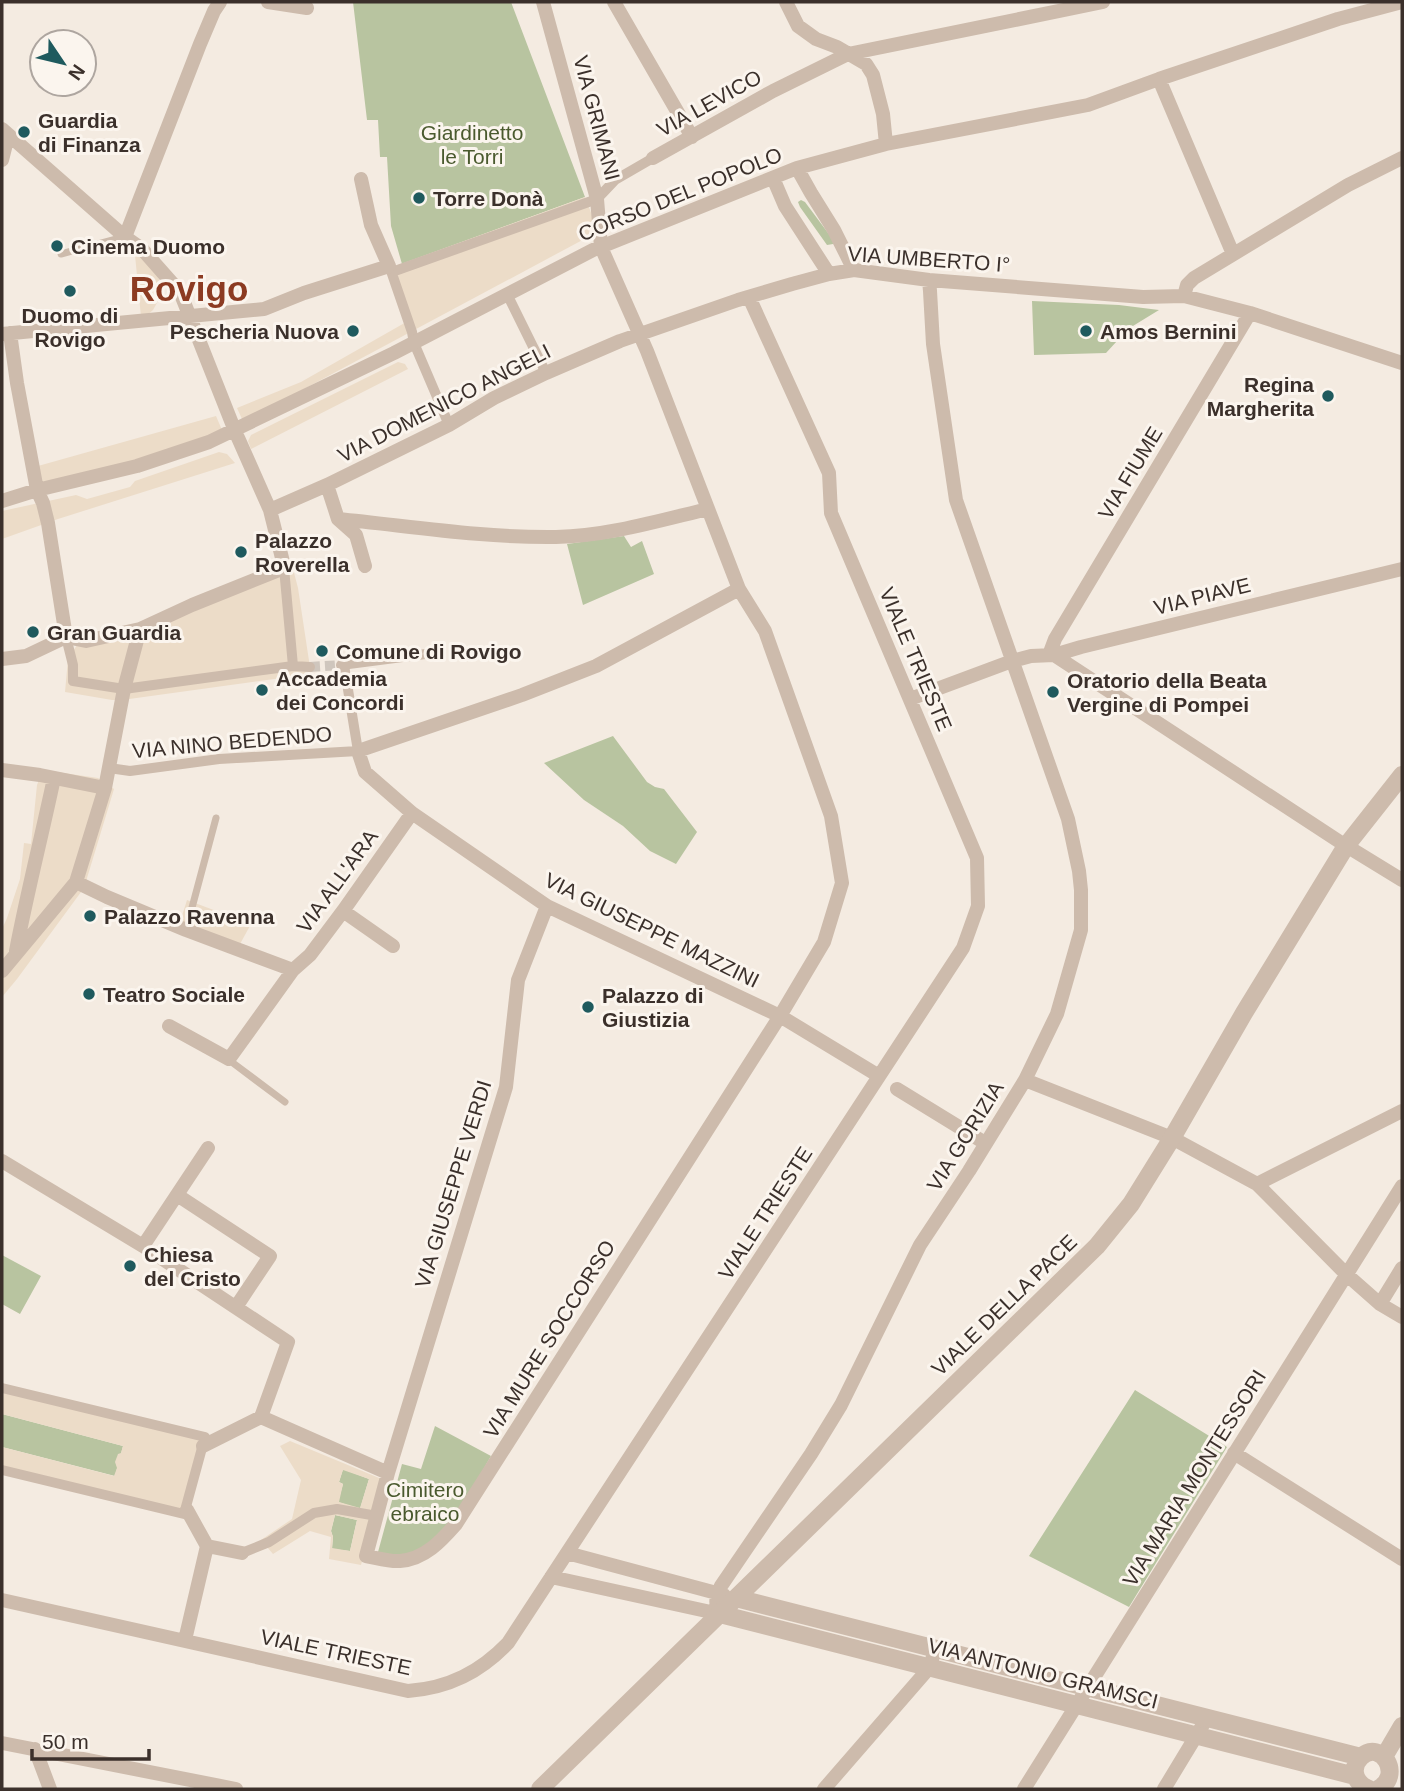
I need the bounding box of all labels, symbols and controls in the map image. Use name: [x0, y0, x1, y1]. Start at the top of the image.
north arrow: [28, 28, 98, 98]
street label: VIA GRIMANI: [569, 53, 625, 183]
text: N: [64, 61, 89, 84]
street label: VIA LEVICO: [653, 65, 765, 141]
place label: Guardia di Finanza: [38, 109, 141, 156]
park label: Giardinetto le Torri: [421, 121, 523, 168]
marker: Guardia di Finanza: [16, 124, 32, 140]
street label: CORSO DEL POPOLO: [575, 143, 785, 245]
place label: Torre Donà: [433, 187, 544, 210]
marker: Torre Donà: [411, 190, 427, 206]
place label: Cinema Duomo: [71, 235, 225, 258]
marker: Cinema Duomo: [49, 238, 65, 254]
street label: VIA UMBERTO I°: [847, 242, 1011, 276]
district label: Rovigo: [130, 269, 248, 308]
marker: Duomo di Rovigo: [62, 283, 78, 299]
place label: Duomo di Rovigo: [22, 304, 118, 351]
place label: Pescheria Nuova: [170, 320, 339, 343]
place label: Amos Bernini: [1100, 320, 1237, 343]
marker: Pescheria Nuova: [345, 323, 361, 339]
marker: Amos Bernini: [1078, 323, 1094, 339]
street label: VIA DOMENICO ANGELI: [334, 339, 554, 467]
place label: Regina Margherita: [1207, 373, 1314, 420]
marker: Regina Margherita: [1320, 388, 1336, 404]
street label: VIA FIUME: [1093, 423, 1167, 523]
place label: Palazzo Roverella: [255, 529, 350, 576]
marker: Palazzo Roverella: [233, 544, 249, 560]
street label: VIA PIAVE: [1151, 573, 1253, 619]
street label: VIALE TRIESTE: [875, 584, 957, 734]
place label: Gran Guardia: [47, 621, 182, 644]
marker: Gran Guardia: [25, 624, 41, 640]
place label: Comune di Rovigo: [336, 640, 522, 663]
marker: Comune di Rovigo: [314, 643, 330, 659]
place label: Accademia dei Concordi: [276, 667, 404, 714]
place label: Oratorio della Beata Vergine di Pompei: [1067, 669, 1267, 716]
marker: Accademia dei Concordi: [254, 682, 270, 698]
marker: Oratorio della Beata Vergine di Pompei: [1045, 684, 1061, 700]
street label: VIA NINO BEDENDO: [131, 722, 333, 762]
street label: VIA ALL'ARA: [292, 825, 382, 937]
street label: VIA GIUSEPPE MAZZINI: [541, 868, 763, 992]
place label: Palazzo Ravenna: [104, 905, 275, 928]
marker: Palazzo Ravenna: [82, 908, 98, 924]
place label: Teatro Sociale: [103, 983, 245, 1006]
place label: Palazzo di Giustizia: [602, 984, 704, 1031]
marker: Teatro Sociale: [81, 986, 97, 1002]
marker: Palazzo di Giustizia: [580, 999, 596, 1015]
street label: VIA GIUSEPPE VERDI: [410, 1077, 496, 1291]
street label: VIA GORIZIA: [922, 1077, 1008, 1195]
street label: VIALE TRIESTE: [714, 1142, 816, 1284]
street label: VIALE DELLA PACE: [927, 1230, 1081, 1380]
street label: VIA MURE SOCCORSO: [479, 1236, 619, 1442]
place label: Chiesa del Cristo: [144, 1243, 241, 1290]
marker: Chiesa del Cristo: [122, 1258, 138, 1274]
street label: VIA MARIA MONTESSORI: [1118, 1366, 1270, 1590]
park label: Cimitero ebraico: [386, 1478, 464, 1525]
street label: VIALE TRIESTE: [258, 1625, 414, 1679]
street label: VIA ANTONIO GRAMSCI: [925, 1633, 1161, 1713]
scale bar: [32, 1718, 149, 1762]
text: 50 m: [42, 1730, 89, 1753]

